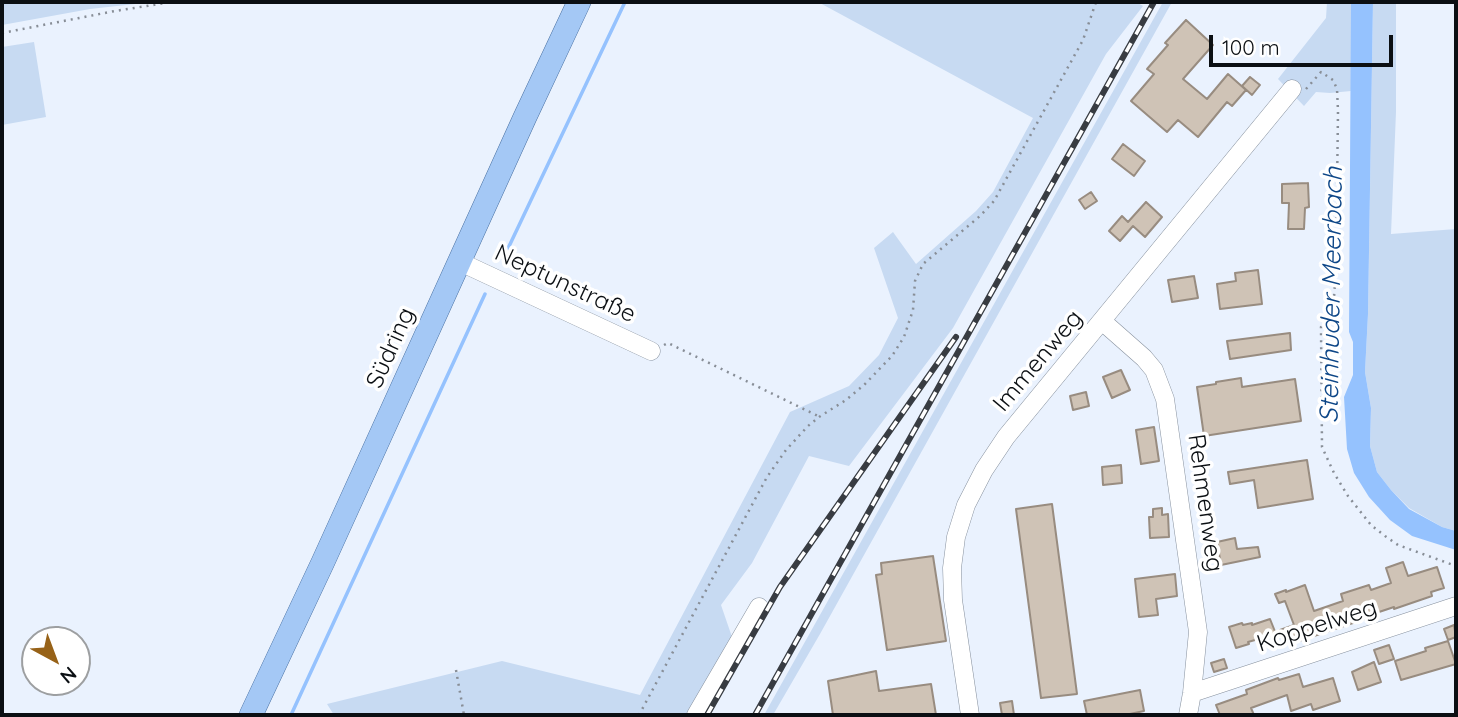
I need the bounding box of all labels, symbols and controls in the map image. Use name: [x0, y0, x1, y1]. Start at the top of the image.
scale bar: [1213, 21, 1397, 65]
text: 100 m: [1222, 34, 1280, 60]
water label: Steinhuder Meerbach: [1314, 167, 1350, 423]
street label: Neptunstraße: [490, 239, 640, 329]
street label: Südring: [361, 303, 421, 393]
street label: Immenweg: [987, 304, 1089, 418]
street label: Rehmenweg: [1181, 432, 1229, 574]
street label: Koppelweg: [1253, 593, 1381, 659]
north arrow: [21, 626, 91, 696]
text: N: [55, 662, 82, 689]

